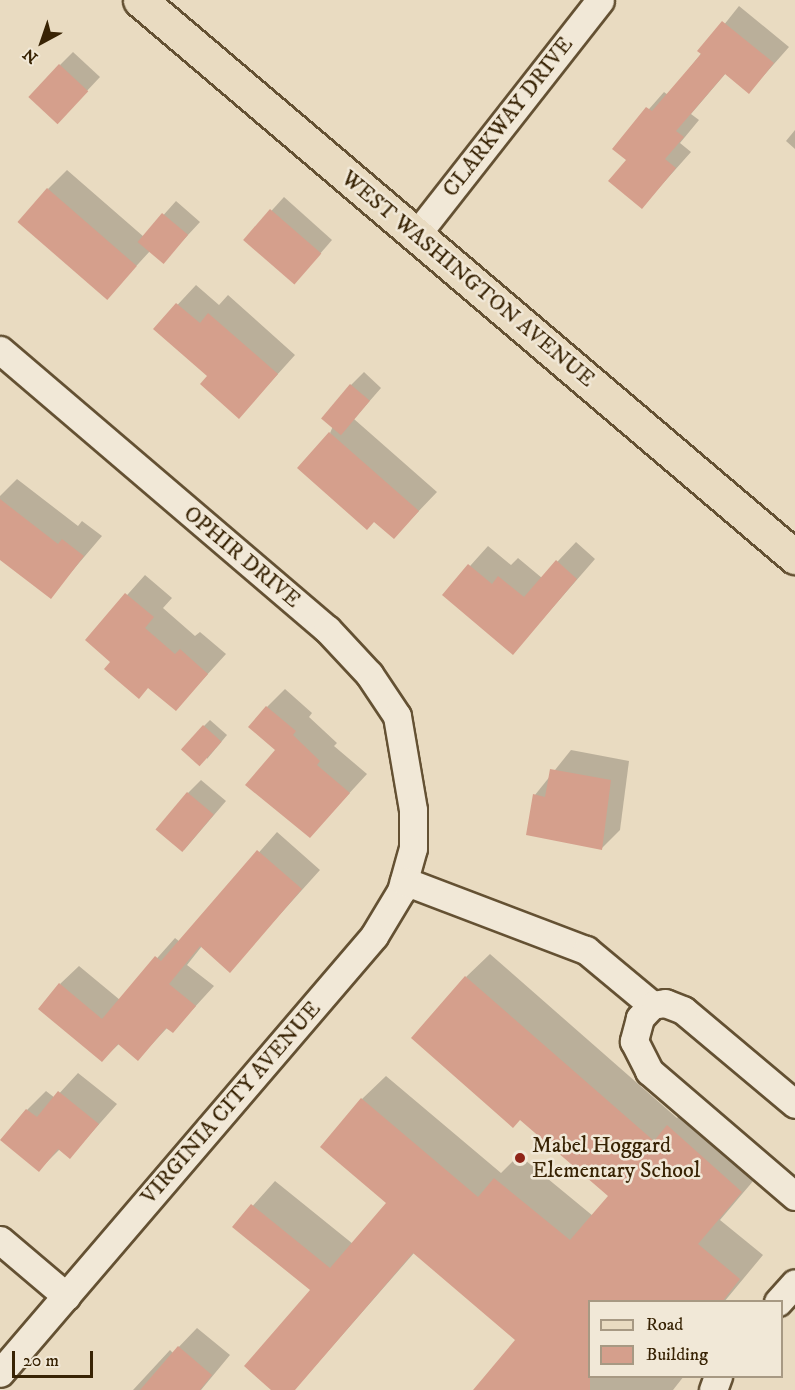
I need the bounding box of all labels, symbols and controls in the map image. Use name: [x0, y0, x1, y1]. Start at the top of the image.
north arrow: [12, 12, 72, 72]
street label: CLARKWAY DRIVE: [437, 32, 579, 202]
text: N: [19, 44, 42, 68]
street label: WEST WASHINGTON AVENUE: [336, 165, 600, 393]
street label: OPHIR DRIVE: [178, 500, 306, 614]
street label: VIRGINIA CITY AVENUE: [136, 996, 326, 1210]
place label: Mabel Hoggard Elementary School: [532, 1132, 700, 1184]
marker: Mabel Hoggard Elementary School: [513, 1151, 527, 1165]
legend: [588, 1300, 783, 1378]
text: Road: [646, 1314, 683, 1336]
scale bar: [15, 1339, 96, 1377]
text: Building: [646, 1344, 708, 1366]
text: 20 m: [23, 1350, 59, 1372]

